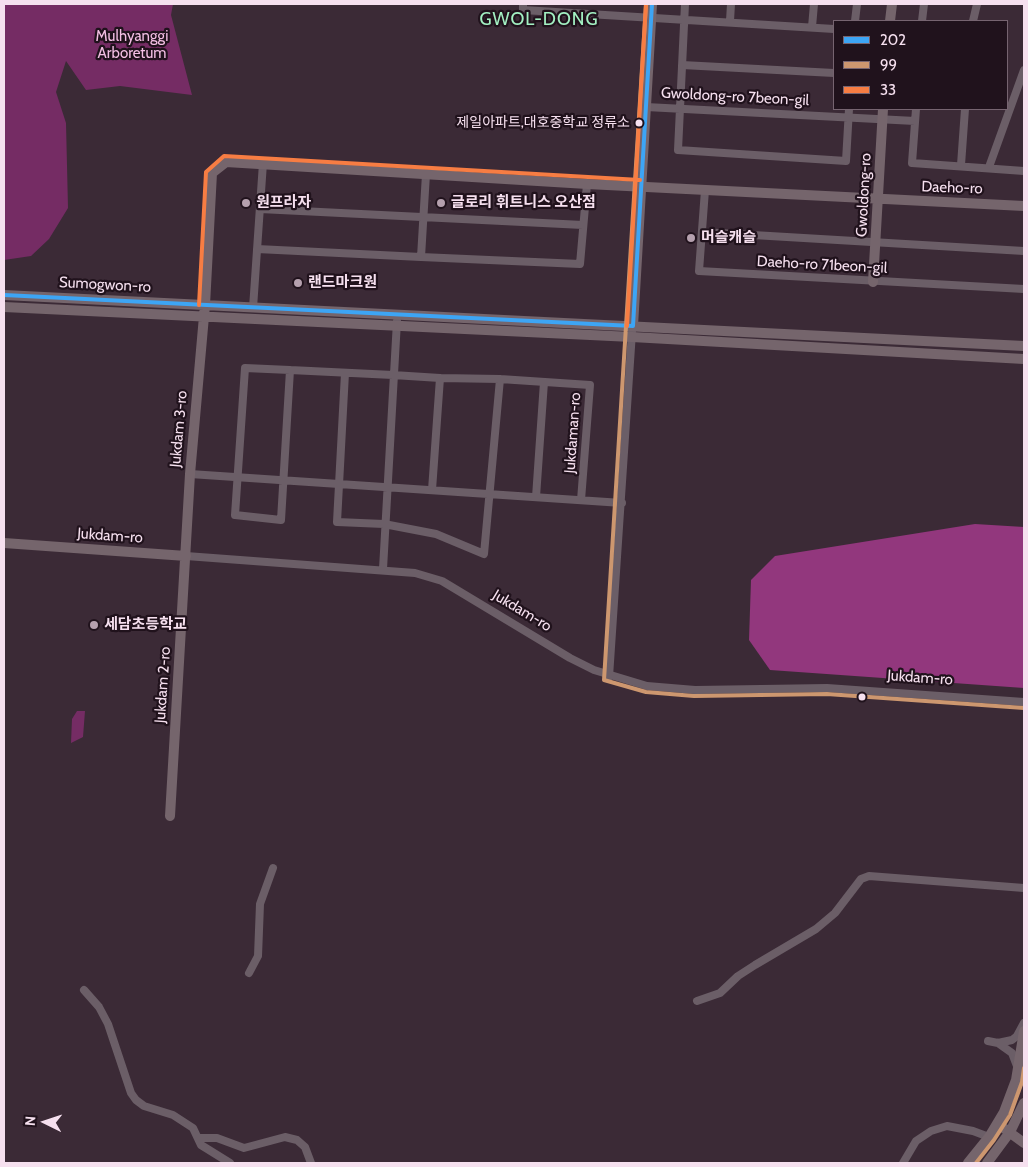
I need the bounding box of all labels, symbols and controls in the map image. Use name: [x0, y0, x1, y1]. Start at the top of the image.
district label: GWOL-DONG: [478, 9, 600, 31]
legend: [833, 20, 1008, 110]
park label: Mulhyanggi Arboretum: [96, 28, 168, 63]
text: 202: [880, 31, 906, 49]
text: 99: [880, 56, 897, 74]
text: 33: [880, 81, 896, 99]
street label: Gwoldong-ro 7beon-gil: [660, 84, 810, 110]
place label: 제일아파트,대호중학교 정류소: [456, 115, 630, 131]
marker: 제일아파트,대호중학교 정류소: [634, 118, 644, 128]
street label: Gwoldong-ro: [853, 153, 875, 237]
street label: Daeho-ro: [921, 178, 983, 198]
place label: 원프라자: [256, 194, 311, 212]
place label: 글로리 휘트니스 오산점: [451, 194, 596, 212]
marker: 원프라자: [240, 197, 252, 209]
marker: 글로리 휘트니스 오산점: [435, 197, 447, 209]
place label: 머슬캐슬: [701, 229, 756, 247]
marker: 머슬캐슬: [685, 232, 697, 244]
street label: Daeho-ro 71beon-gil: [756, 253, 888, 277]
street label: Sumogwon-ro: [59, 274, 151, 296]
place label: 랜드마크원: [308, 274, 377, 292]
marker: 랜드마크원: [292, 277, 304, 289]
street label: Jukdam 3-ro: [167, 390, 191, 468]
street label: Jukdaman-ro: [561, 392, 585, 474]
street label: Jukdam-ro: [77, 525, 143, 547]
street label: Jukdam-ro: [489, 586, 555, 636]
place label: 세담초등학교: [104, 616, 187, 634]
marker: 세담초등학교: [88, 619, 100, 631]
street label: Jukdam 2-ro: [151, 646, 175, 724]
street label: Jukdam-ro: [887, 667, 953, 689]
unlabelled marker: [857, 692, 867, 702]
north arrow: [20, 1097, 70, 1147]
text: N: [21, 1115, 39, 1127]

